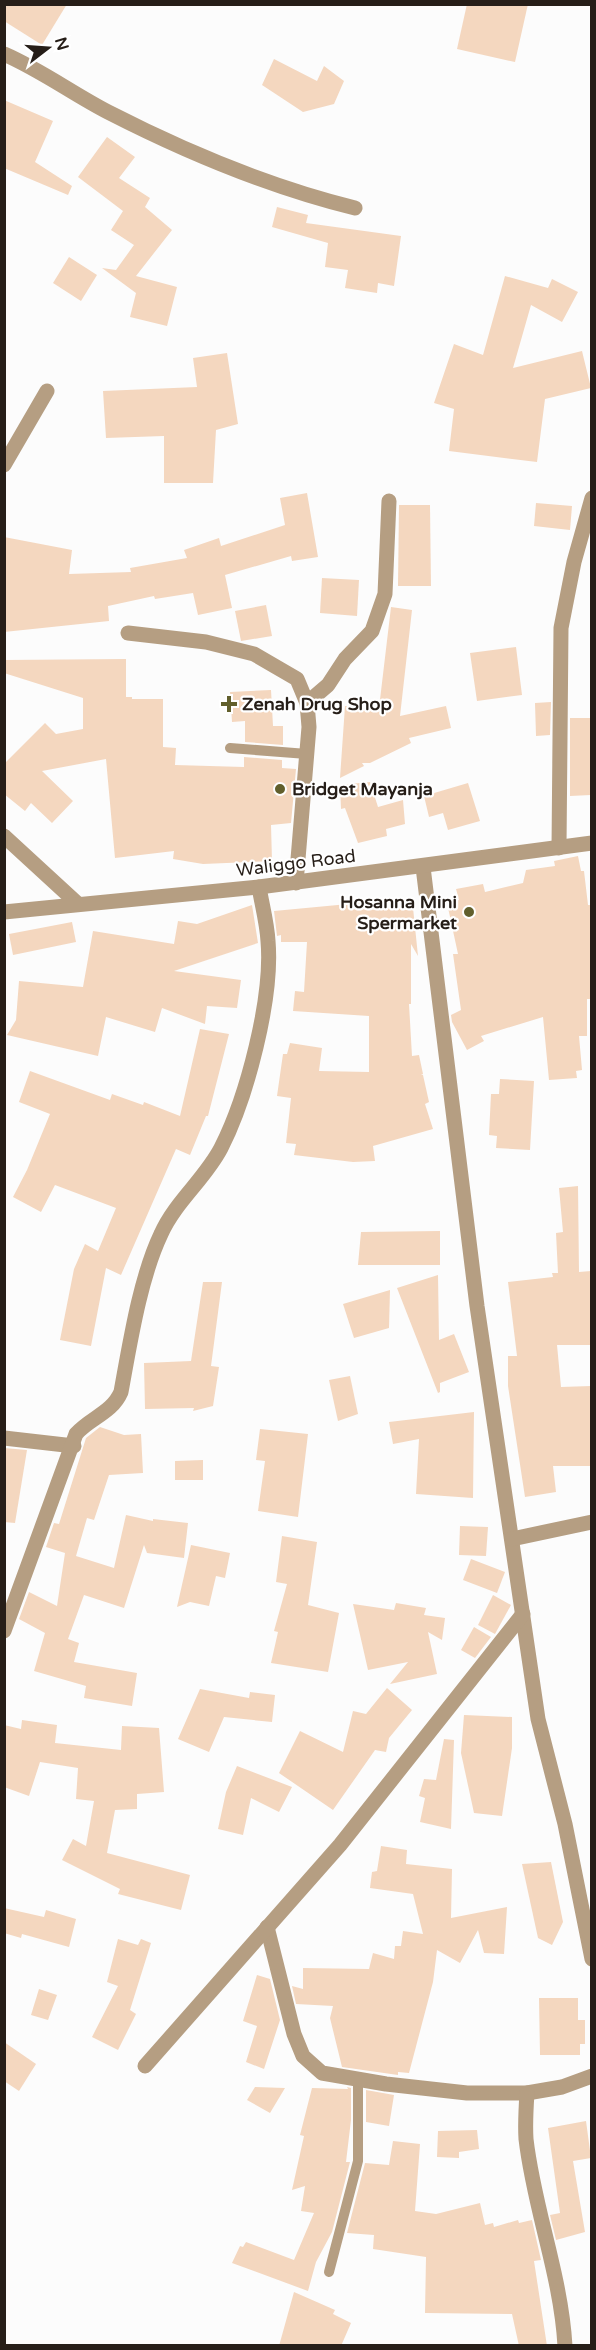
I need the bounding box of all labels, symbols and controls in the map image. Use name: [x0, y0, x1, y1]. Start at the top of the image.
north arrow: [18, 18, 78, 78]
text: N: [50, 35, 73, 53]
place label: Zenah Drug Shop: [242, 693, 392, 715]
marker: Zenah Drug Shop: [220, 695, 238, 713]
place label: Bridget Mayanja: [292, 778, 433, 800]
marker: Bridget Mayanja: [273, 782, 287, 796]
street label: Waliggo Road: [235, 845, 357, 881]
place label: Hosanna Mini Spermarket: [340, 891, 457, 934]
marker: Hosanna Mini Spermarket: [462, 905, 476, 919]

